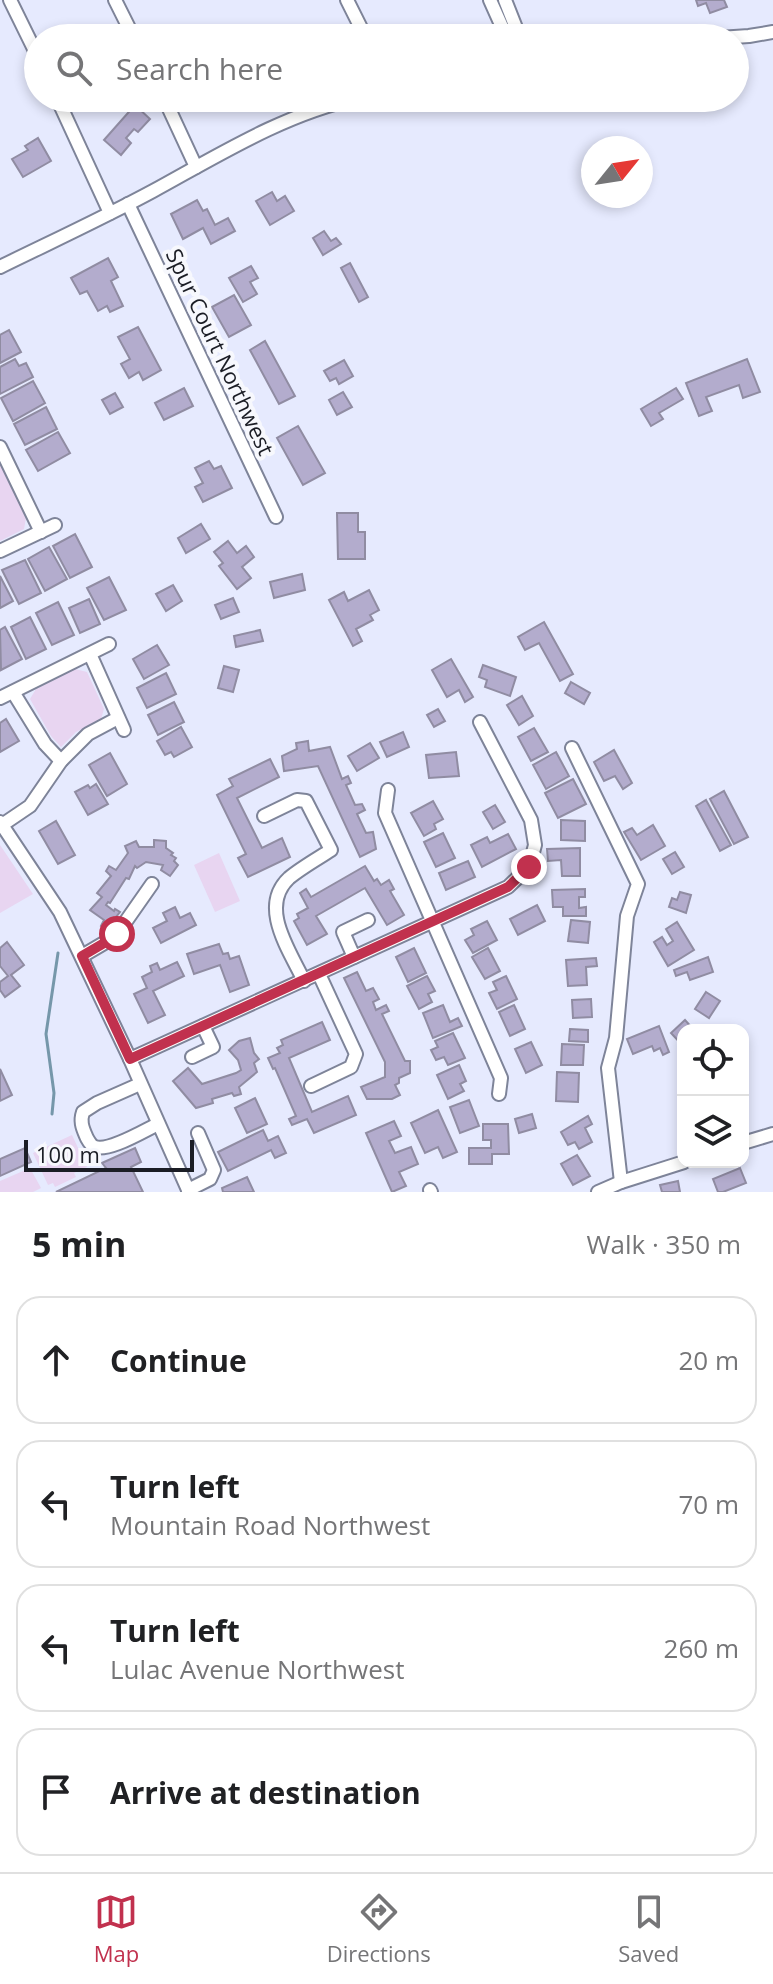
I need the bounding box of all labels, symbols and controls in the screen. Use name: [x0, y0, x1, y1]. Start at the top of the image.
search box: [24, 24, 749, 112]
icon: search: [52, 46, 96, 90]
text: Search here: [116, 48, 283, 89]
north arrow: [581, 136, 653, 208]
street label: Spur Court Northwest: [160, 243, 282, 460]
route end: [511, 849, 547, 885]
route start: [99, 916, 135, 952]
map controls: [677, 1024, 749, 1168]
button: locate: [677, 1024, 749, 1096]
button: layers: [677, 1096, 749, 1168]
scale bar: [24, 1136, 194, 1172]
text: 100 m: [36, 1139, 100, 1169]
text: 5 min: [32, 1221, 126, 1267]
text: Walk · 350 m: [587, 1226, 741, 1262]
icon: ahead: [34, 1338, 78, 1382]
text: Continue: [110, 1340, 247, 1381]
text: 20 m: [678, 1342, 739, 1378]
text: Turn left: [110, 1466, 240, 1507]
icon: left: [34, 1482, 78, 1526]
text: 70 m: [678, 1486, 739, 1522]
text: Mountain Road Northwest: [110, 1507, 430, 1543]
text: Turn left: [110, 1610, 240, 1651]
icon: left: [34, 1626, 78, 1670]
text: 260 m: [664, 1630, 739, 1666]
text: Lulac Avenue Northwest: [110, 1651, 404, 1687]
icon: arrive: [34, 1770, 78, 1814]
text: Arrive at destination: [110, 1772, 421, 1813]
tab: Map: [94, 1890, 139, 1968]
tab: Directions: [327, 1890, 431, 1968]
tab: Saved: [618, 1890, 679, 1968]

